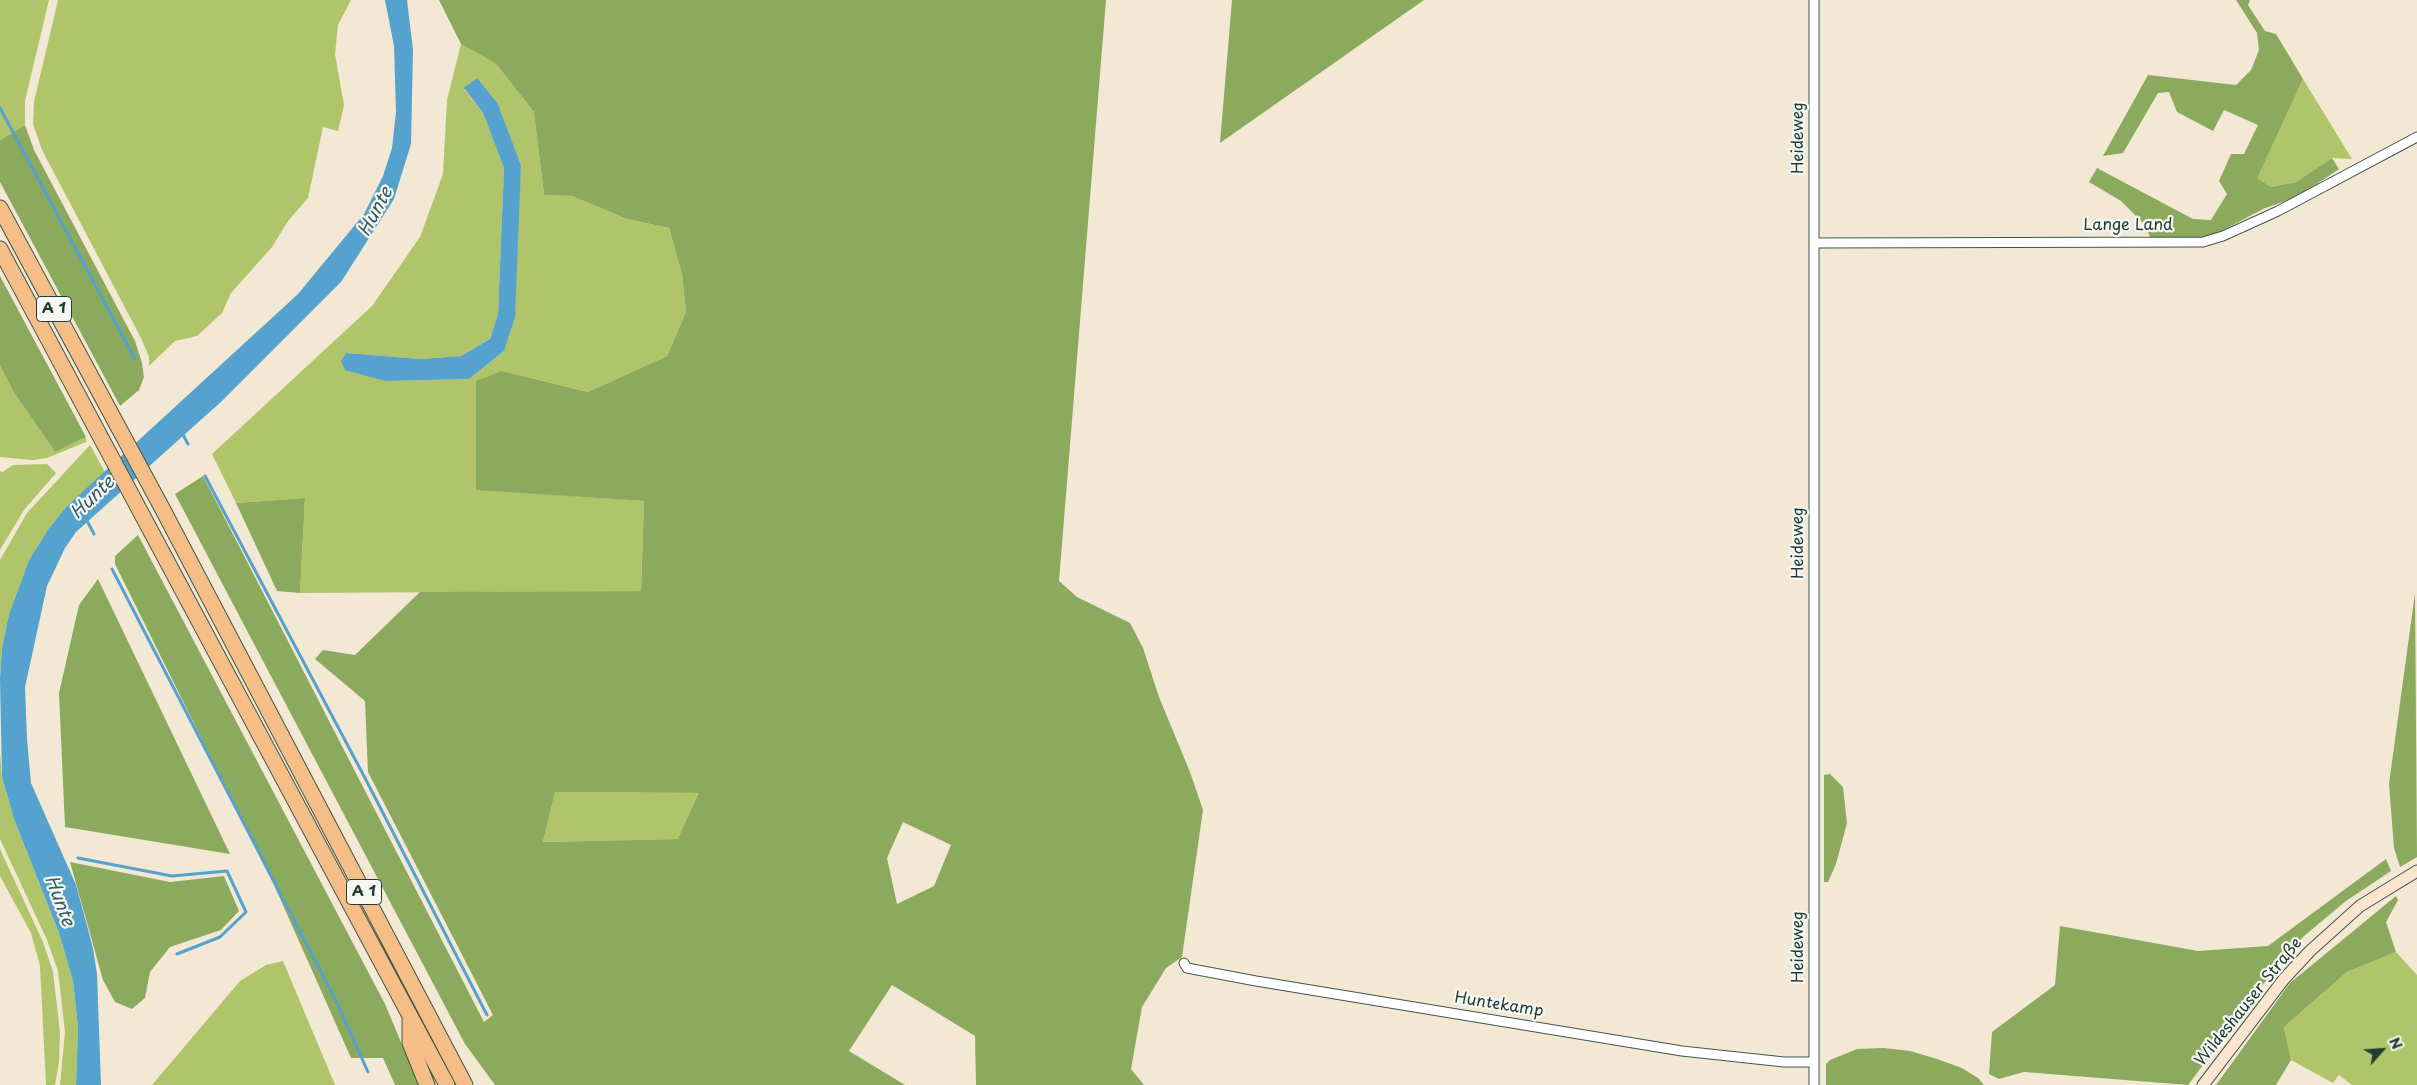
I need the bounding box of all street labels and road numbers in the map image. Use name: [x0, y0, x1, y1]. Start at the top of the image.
street label: Heideweg: [1789, 102, 1809, 174]
street label: Lange Land: [2083, 216, 2173, 236]
road number: A 1: [36, 296, 72, 322]
street label: Heideweg: [1789, 507, 1809, 579]
road number: A 1: [346, 880, 382, 904]
street label: Heideweg: [1789, 911, 1809, 983]
street label: Wildeshauser Straße: [2191, 934, 2307, 1070]
street label: Huntekamp: [1453, 988, 1545, 1022]

